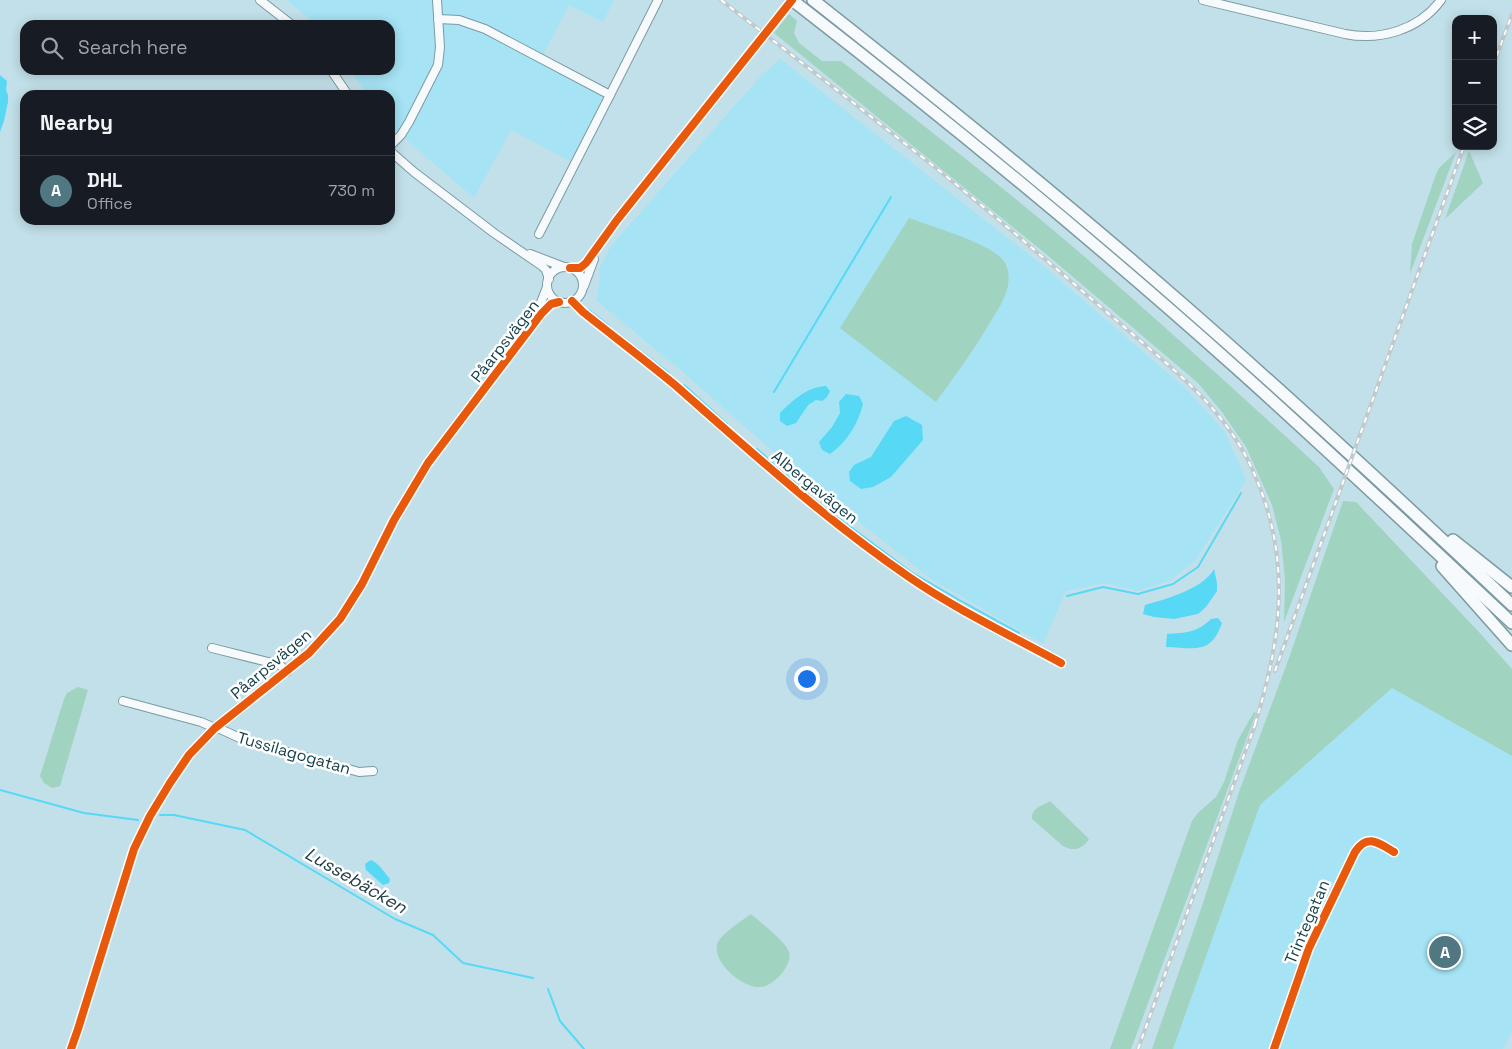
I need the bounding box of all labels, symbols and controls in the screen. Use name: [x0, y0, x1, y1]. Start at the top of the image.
map controls: [1452, 15, 1497, 150]
button: +: [1452, 15, 1497, 60]
search box: [20, 20, 395, 75]
icon: search: [38, 34, 66, 62]
text: Search here: [78, 35, 188, 60]
button: −: [1452, 60, 1497, 105]
button: layers: [1452, 105, 1497, 150]
text: Nearby: [40, 109, 113, 136]
text: DHL: [87, 168, 122, 193]
text: A: [51, 180, 61, 201]
text: 730 m: [328, 180, 375, 201]
text: Office: [87, 193, 133, 214]
street label: Påarpsvägen: [466, 295, 544, 387]
street label: Albergavägen: [767, 446, 863, 528]
street label: Påarpsvägen: [226, 624, 316, 704]
your location: [794, 666, 820, 692]
street label: Tussilagogatan: [235, 727, 353, 779]
water label: Lussebäcken: [301, 842, 412, 919]
street label: Trintegatan: [1280, 877, 1334, 967]
pin: A: [1429, 933, 1461, 971]

